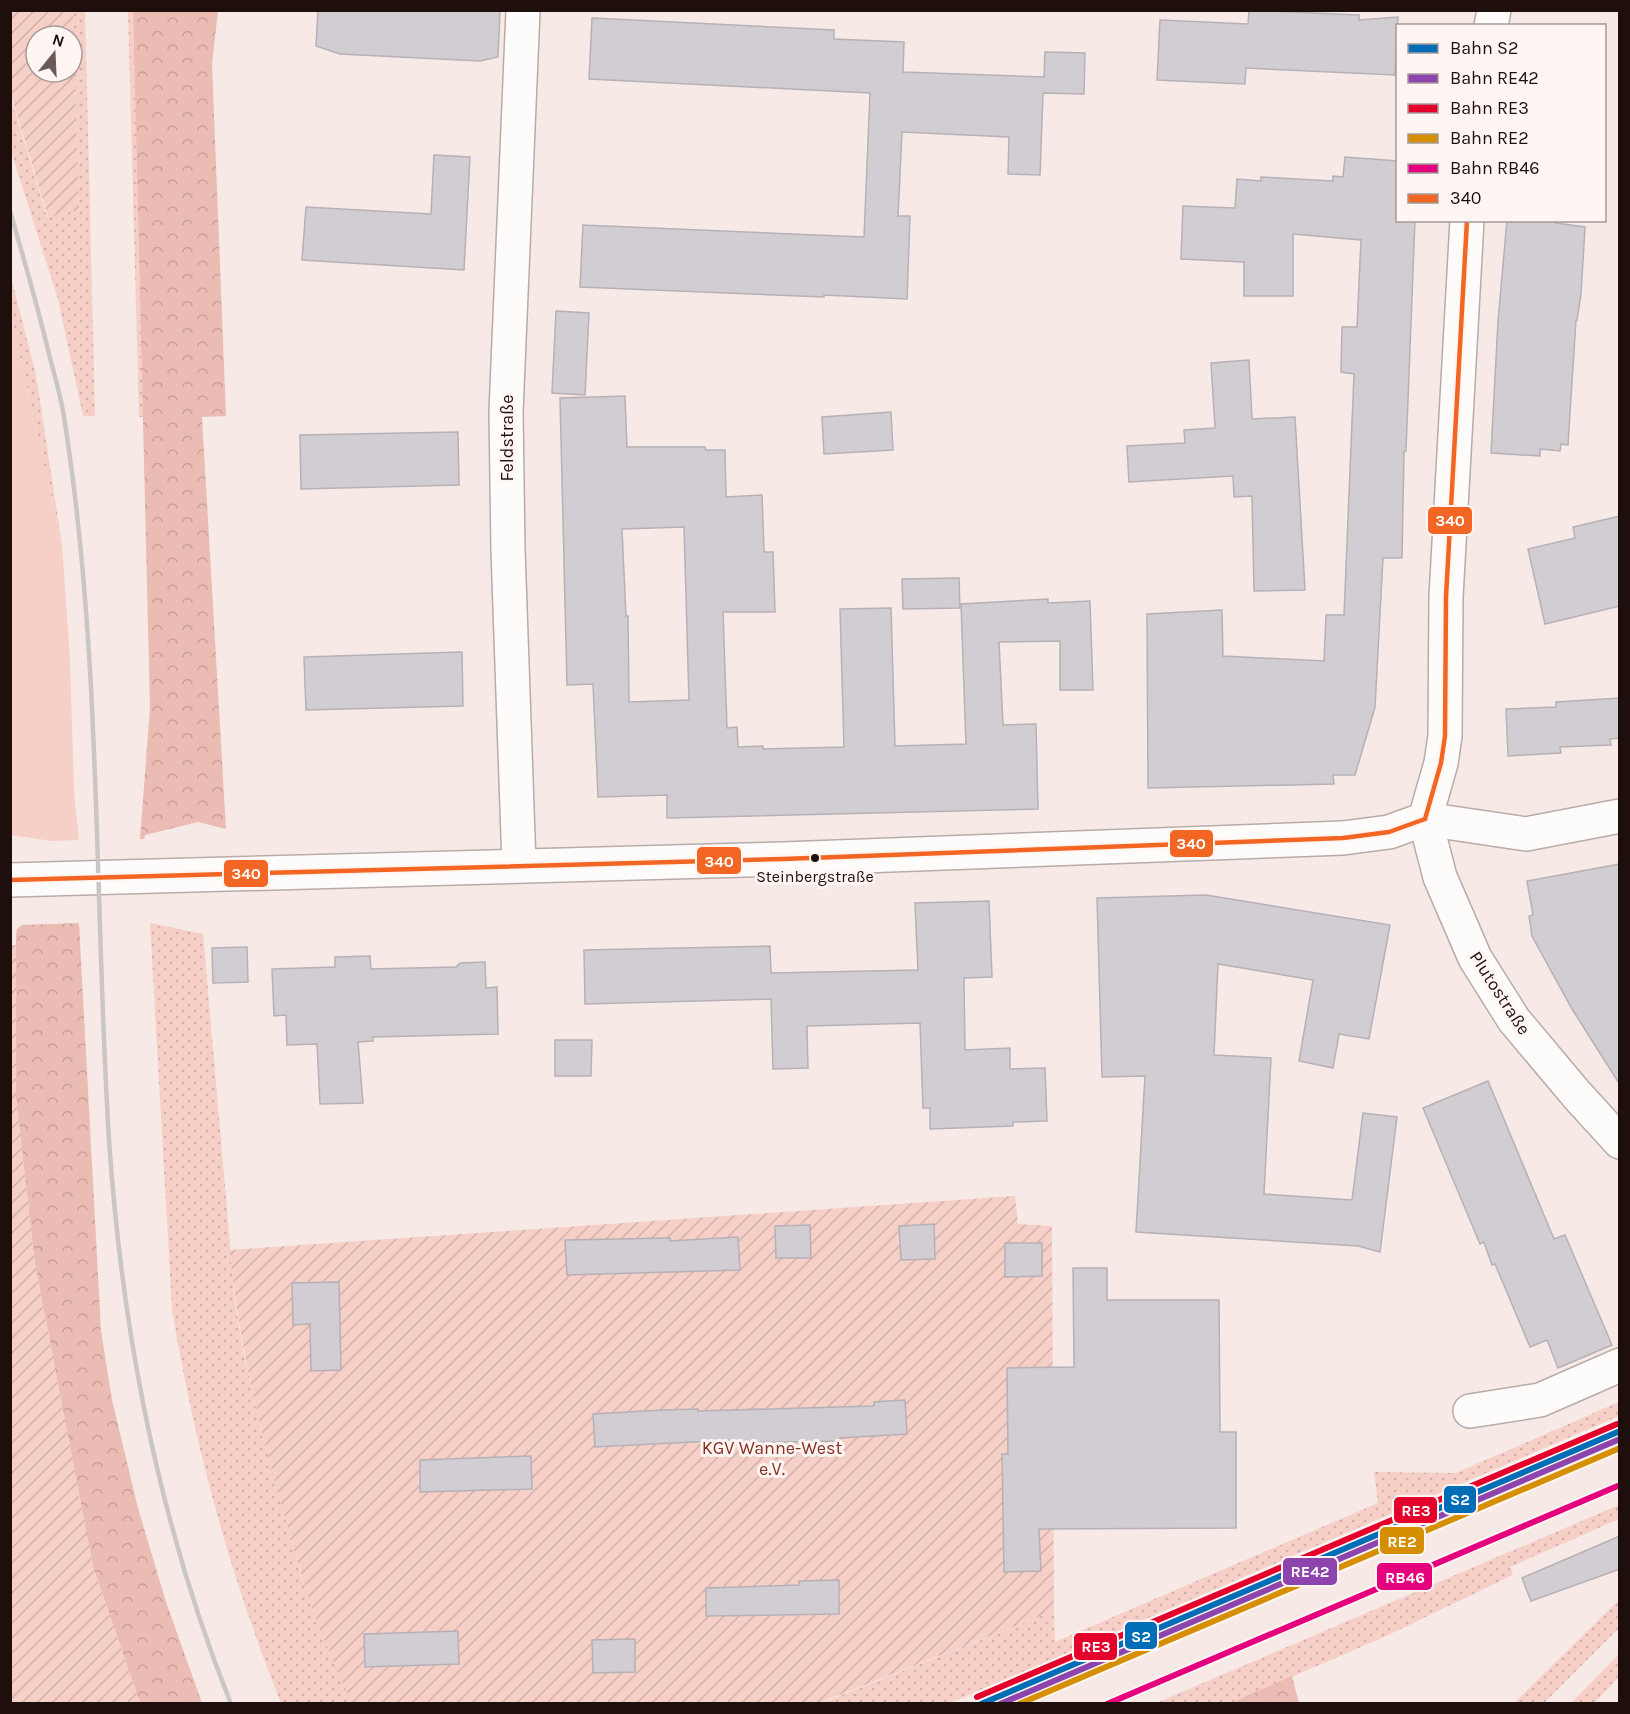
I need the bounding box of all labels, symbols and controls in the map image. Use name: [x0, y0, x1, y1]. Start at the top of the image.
north arrow: [24, 24, 84, 84]
legend: [1396, 24, 1606, 222]
text: N: [50, 29, 67, 51]
text: Bahn S2: [1450, 37, 1518, 59]
text: Bahn RE42: [1450, 67, 1539, 89]
text: Bahn RE3: [1450, 97, 1529, 119]
text: Bahn RE2: [1450, 127, 1529, 149]
text: Bahn RB46: [1450, 157, 1540, 179]
text: 340: [1450, 187, 1481, 209]
street label: Feldstraße: [496, 395, 518, 481]
line badge: 340: [1427, 506, 1473, 535]
text: 340: [1435, 511, 1465, 530]
line badge: 340: [1169, 829, 1214, 858]
text: 340: [1176, 834, 1206, 853]
line badge: 340: [696, 846, 742, 875]
text: 340: [704, 852, 734, 871]
marker: Steinbergstraße: [809, 852, 821, 864]
line badge: 340: [223, 859, 269, 888]
text: 340: [231, 864, 261, 883]
place label: Steinbergstraße: [756, 867, 874, 886]
street label: Plutostraße: [1465, 947, 1535, 1039]
park label: KGV Wanne-West e.V.: [702, 1437, 843, 1480]
line badge: S2: [1443, 1485, 1477, 1514]
text: S2: [1450, 1490, 1470, 1509]
line badge: RE3: [1393, 1496, 1438, 1524]
text: RE3: [1401, 1501, 1431, 1520]
line badge: RE2: [1379, 1526, 1425, 1555]
text: RE2: [1387, 1532, 1417, 1551]
line badge: RE42: [1282, 1557, 1338, 1586]
text: RE42: [1291, 1562, 1329, 1581]
line badge: RB46: [1376, 1562, 1433, 1591]
text: RB46: [1385, 1568, 1425, 1587]
line badge: S2: [1124, 1621, 1158, 1650]
text: S2: [1131, 1627, 1151, 1646]
line badge: RE3: [1073, 1632, 1118, 1661]
text: RE3: [1081, 1637, 1111, 1656]

